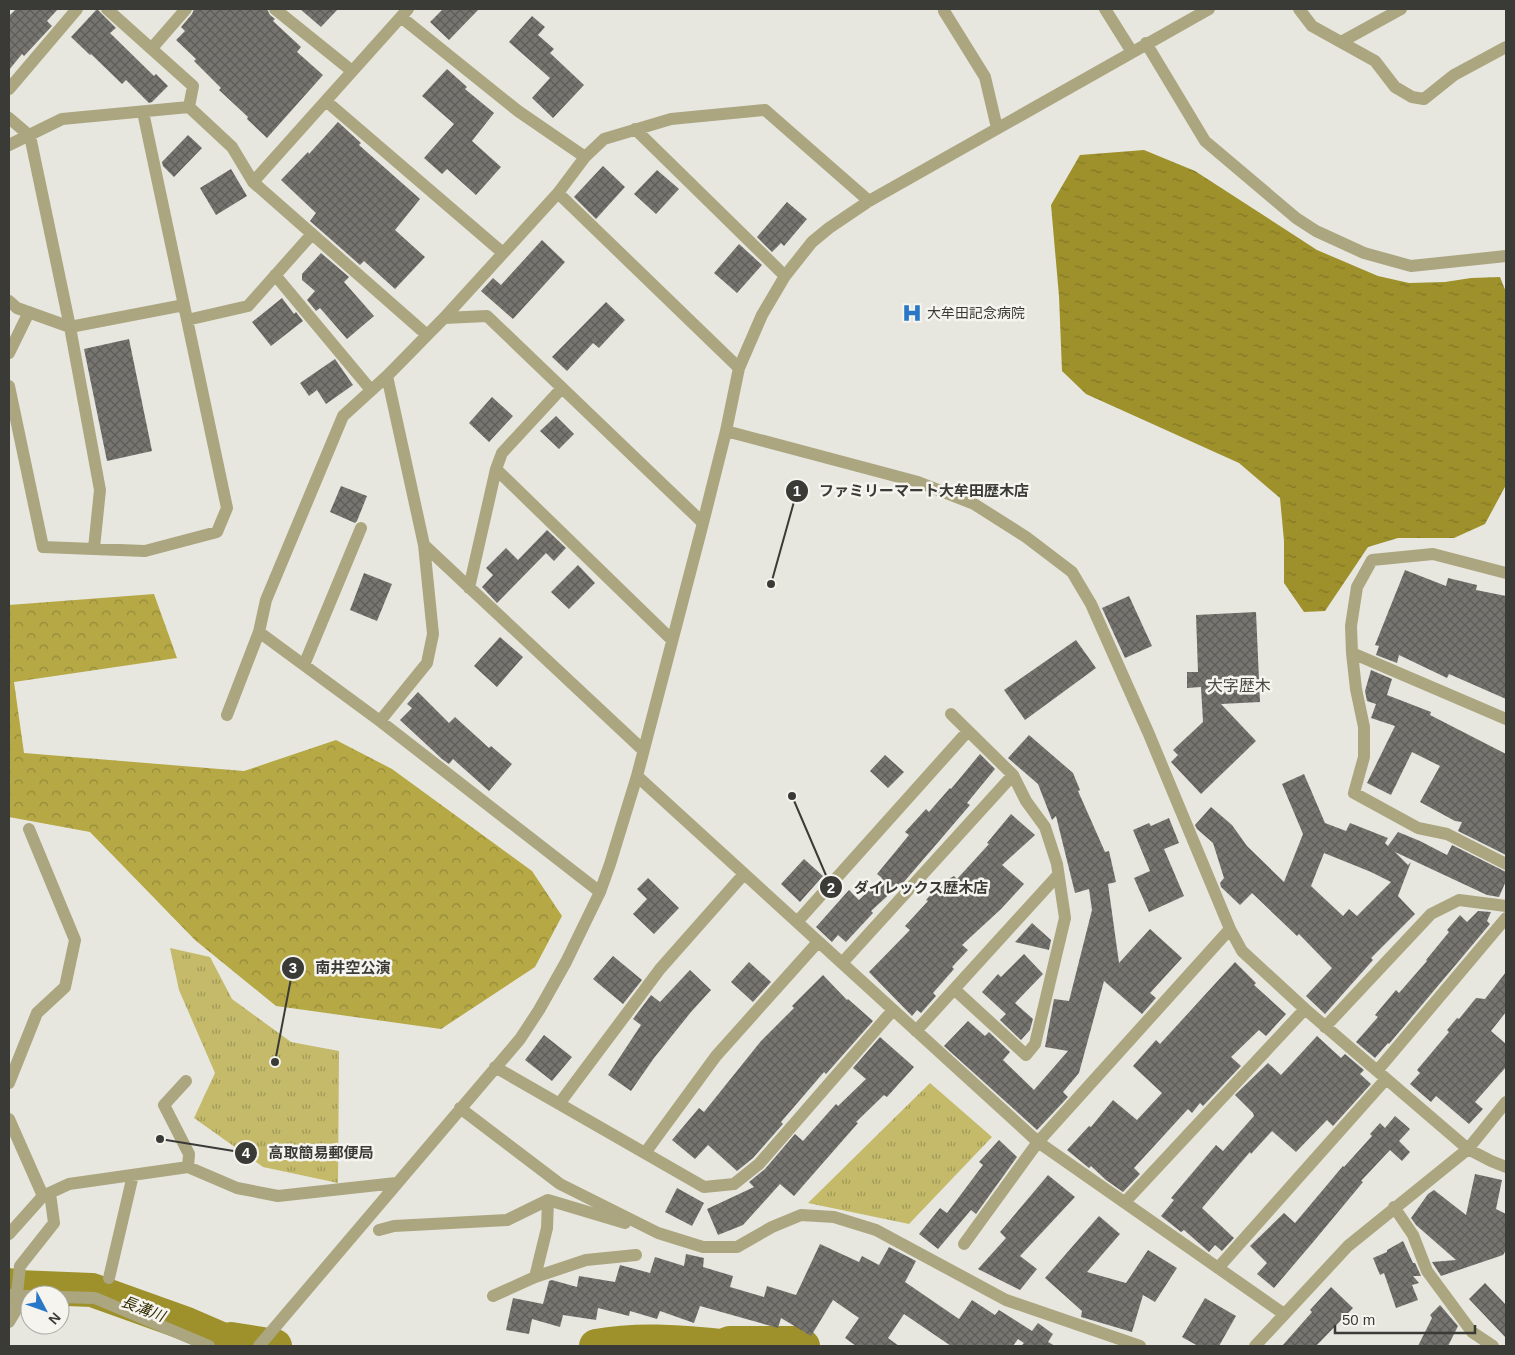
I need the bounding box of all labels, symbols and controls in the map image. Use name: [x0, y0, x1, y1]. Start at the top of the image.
hospital icon: 大牟田記念病院: [901, 302, 923, 324]
place label: 大牟田記念病院: [927, 305, 1025, 321]
callout: ファミリーマート大牟田歴木店: [784, 476, 1039, 506]
text: 1: [793, 482, 801, 499]
text: ファミリーマート大牟田歴木店: [819, 482, 1029, 499]
district label: 大字歴木: [1207, 677, 1271, 694]
callout: ダイレックス歴木店: [818, 872, 998, 902]
text: 2: [827, 879, 835, 896]
text: ダイレックス歴木店: [854, 879, 988, 896]
callout: 南井空公演: [280, 953, 400, 983]
text: 3: [289, 959, 297, 976]
text: 南井空公演: [315, 959, 391, 976]
callout: 高取簡易郵便局: [234, 1138, 384, 1168]
text: 4: [242, 1144, 251, 1161]
text: 高取簡易郵便局: [268, 1144, 374, 1161]
north arrow: [20, 1285, 70, 1335]
water label: 長溝川: [119, 1293, 169, 1325]
scale bar: [1335, 1302, 1475, 1334]
text: N: [45, 1309, 64, 1328]
text: 50 m: [1342, 1311, 1375, 1328]

